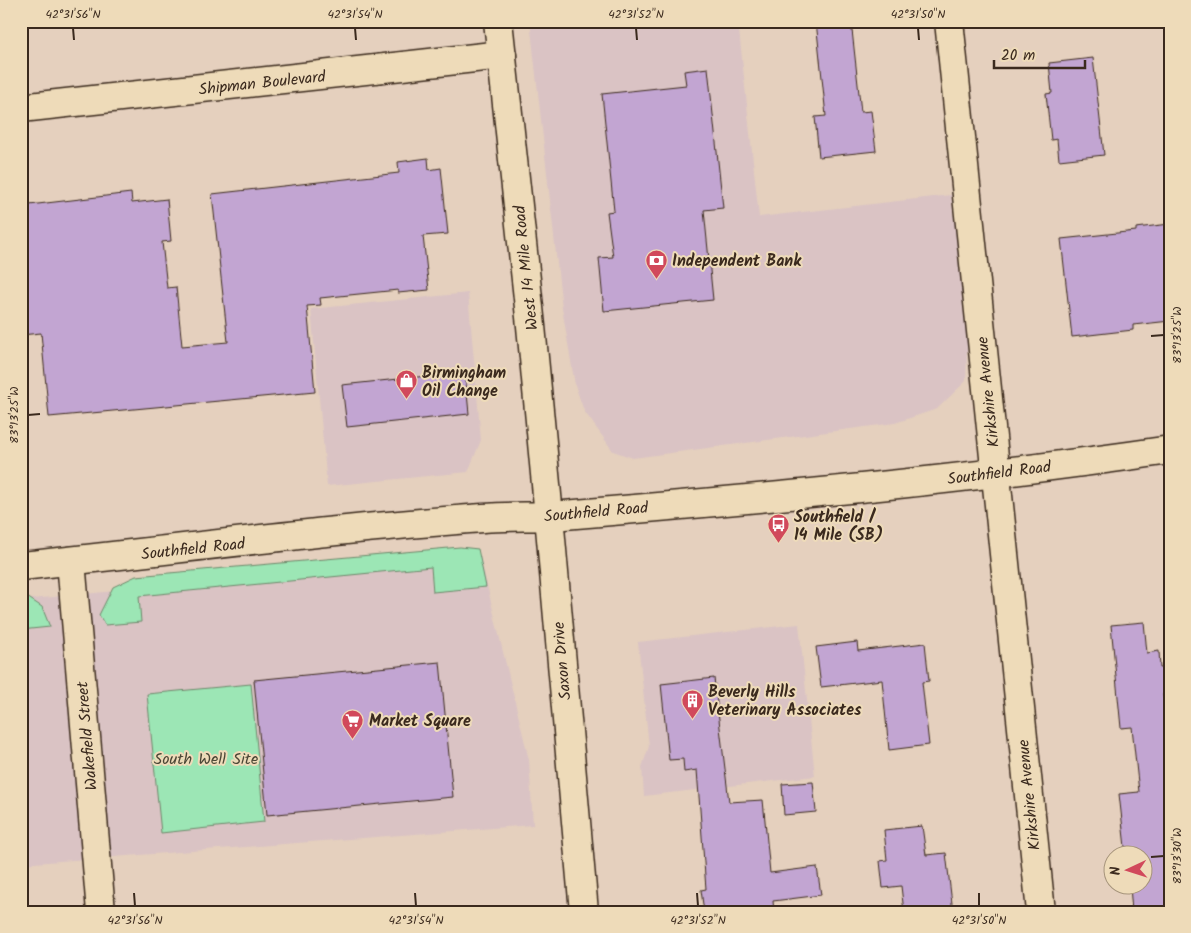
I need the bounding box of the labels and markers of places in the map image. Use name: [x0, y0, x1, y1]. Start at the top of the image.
bank icon: Independent Bank: [644, 248, 668, 279]
place label: Independent Bank: [672, 249, 802, 274]
place label: Birmingham Oil Change: [422, 361, 506, 404]
shop icon: Birmingham Oil Change: [394, 369, 418, 400]
place label: Southfield / 14 Mile (SB): [794, 505, 883, 548]
bus stop icon: Southfield / 14 Mile (SB): [766, 513, 790, 544]
place label: Beverly Hills Veterinary Associates: [708, 680, 862, 723]
building icon: Beverly Hills Veterinary Associates: [680, 688, 704, 719]
supermarket icon: Market Square: [341, 708, 365, 739]
place label: Market Square: [369, 709, 471, 734]

